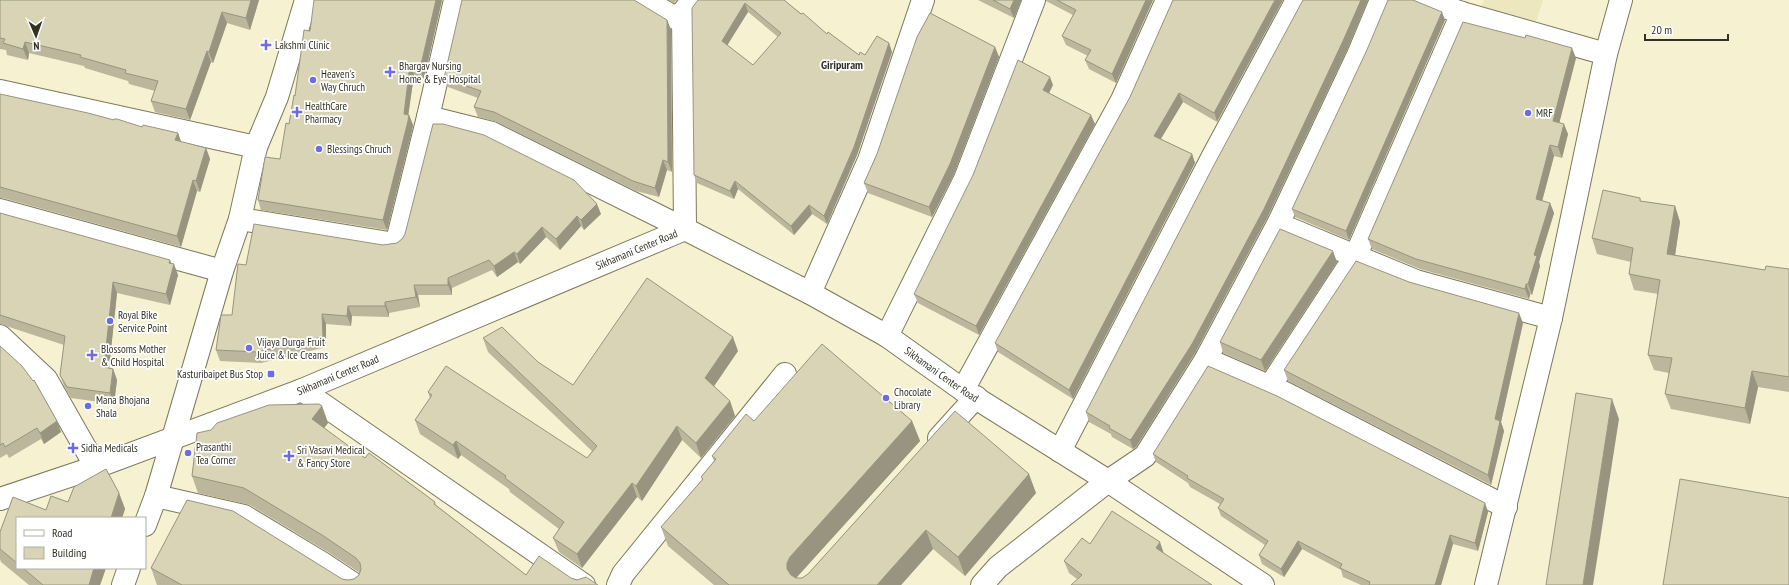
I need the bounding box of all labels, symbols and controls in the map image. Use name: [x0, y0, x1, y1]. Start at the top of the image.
north arrow: [16, 16, 56, 56]
scale bar: [1645, 16, 1728, 42]
text: 20 m: [1651, 22, 1672, 37]
place label: Lakshmi Clinic: [275, 38, 330, 52]
text: N: [33, 39, 40, 53]
marker: Lakshmi Clinic: [260, 39, 272, 51]
district label: Giripuram: [821, 57, 863, 72]
place label: Bhargav Nursing Home & Eye Hospital: [399, 59, 481, 86]
marker: Bhargav Nursing Home & Eye Hospital: [384, 66, 396, 78]
place label: Heaven's Way Chruch: [321, 67, 365, 94]
marker: Heaven's Way Chruch: [308, 75, 318, 85]
place label: HealthCare Pharmacy: [305, 99, 348, 126]
place label: MRF: [1536, 106, 1553, 120]
marker: HealthCare Pharmacy: [292, 107, 302, 117]
marker: MRF: [1523, 108, 1533, 118]
place label: Blessings Chruch: [327, 142, 391, 156]
marker: Blessings Chruch: [314, 144, 324, 154]
street label: Sikhamani Center Road: [593, 226, 680, 273]
place label: Royal Bike Service Point: [118, 308, 167, 335]
marker: Royal Bike Service Point: [105, 316, 115, 326]
place label: Vijaya Durga Fruit Juice & Ice Creams: [256, 335, 328, 362]
place label: Blossoms Mother & Child Hospital: [101, 342, 166, 369]
marker: Vijaya Durga Fruit Juice & Ice Creams: [244, 343, 254, 353]
street label: Sikhamani Center Road: [902, 344, 982, 405]
marker: Blossoms Mother & Child Hospital: [86, 349, 98, 361]
street label: Sikhamani Center Road: [295, 351, 381, 398]
place label: Kasturibaipet Bus Stop: [177, 367, 263, 381]
marker: Kasturibaipet Bus Stop: [266, 369, 276, 379]
place label: Chocolate Library: [894, 385, 932, 412]
place label: Mana Bhojana Shala: [96, 393, 150, 420]
marker: Chocolate Library: [881, 393, 891, 403]
marker: Mana Bhojana Shala: [83, 401, 93, 411]
place label: Prasanthi Tea Corner: [196, 440, 236, 467]
place label: Sidha Medicals: [81, 441, 138, 455]
marker: Sidha Medicals: [68, 443, 78, 453]
place label: Sri Vasavi Medical & Fancy Store: [297, 443, 365, 470]
marker: Prasanthi Tea Corner: [183, 448, 193, 458]
marker: Sri Vasavi Medical & Fancy Store: [284, 451, 294, 461]
legend: [16, 517, 146, 569]
text: Road: [52, 525, 72, 540]
text: Building: [52, 545, 87, 560]

